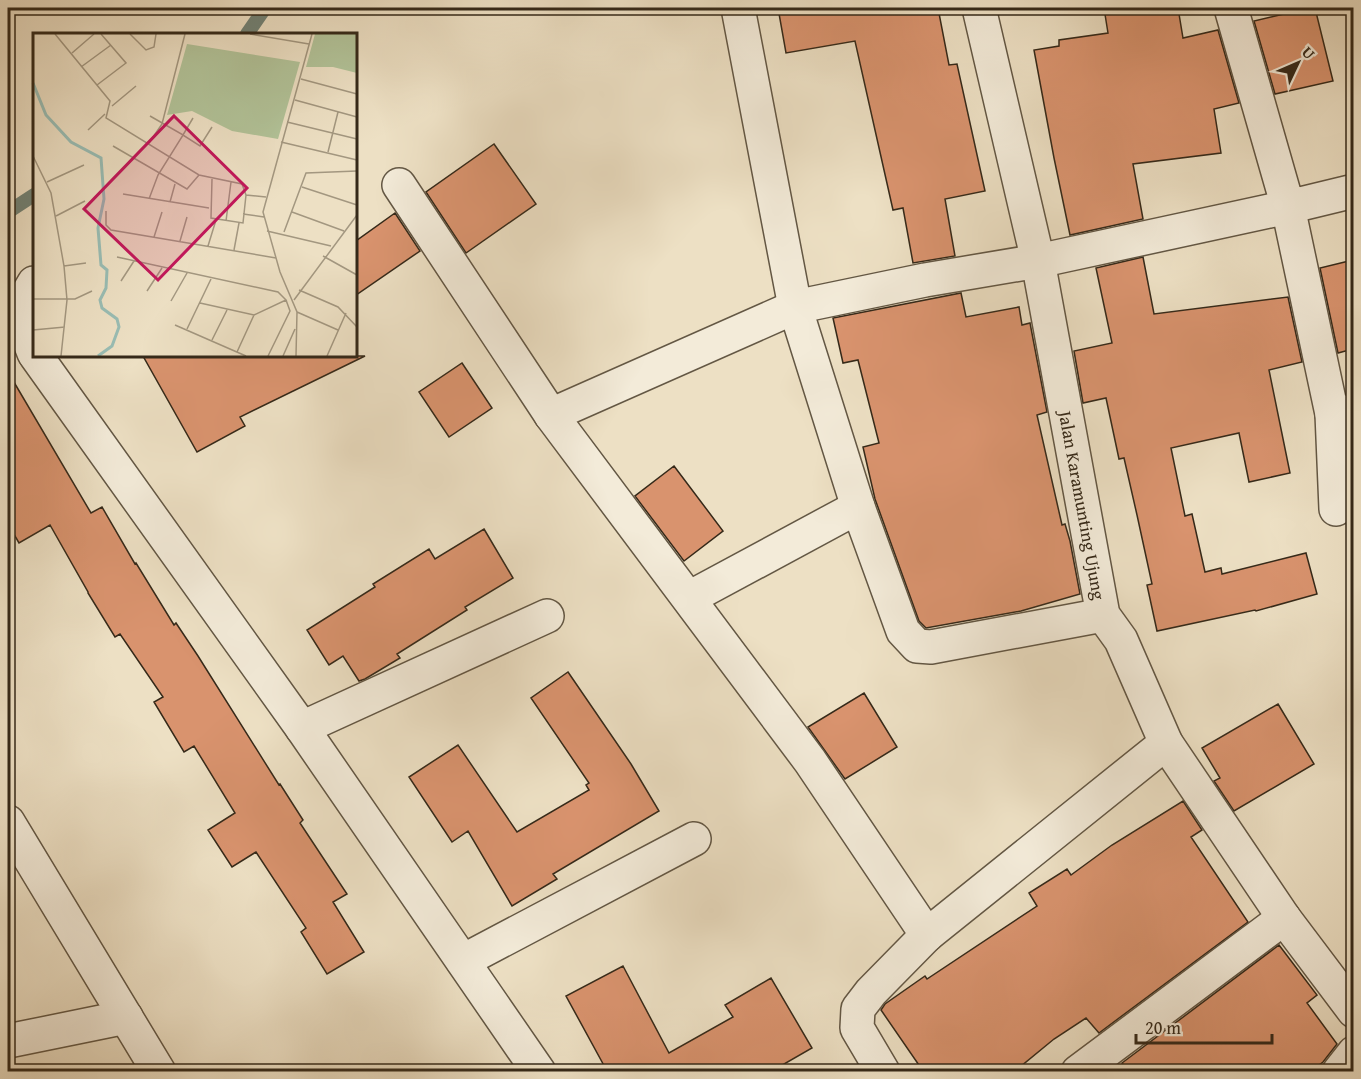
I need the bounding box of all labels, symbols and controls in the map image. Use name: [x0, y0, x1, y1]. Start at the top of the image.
inset map: [33, 33, 357, 357]
north arrow: [1268, 33, 1328, 93]
text: U: [1296, 40, 1321, 65]
street label: Jalan Karamunting Ujung: [1052, 407, 1113, 602]
scale bar: [1136, 1007, 1272, 1045]
text: 20 m: [1145, 1014, 1181, 1041]

